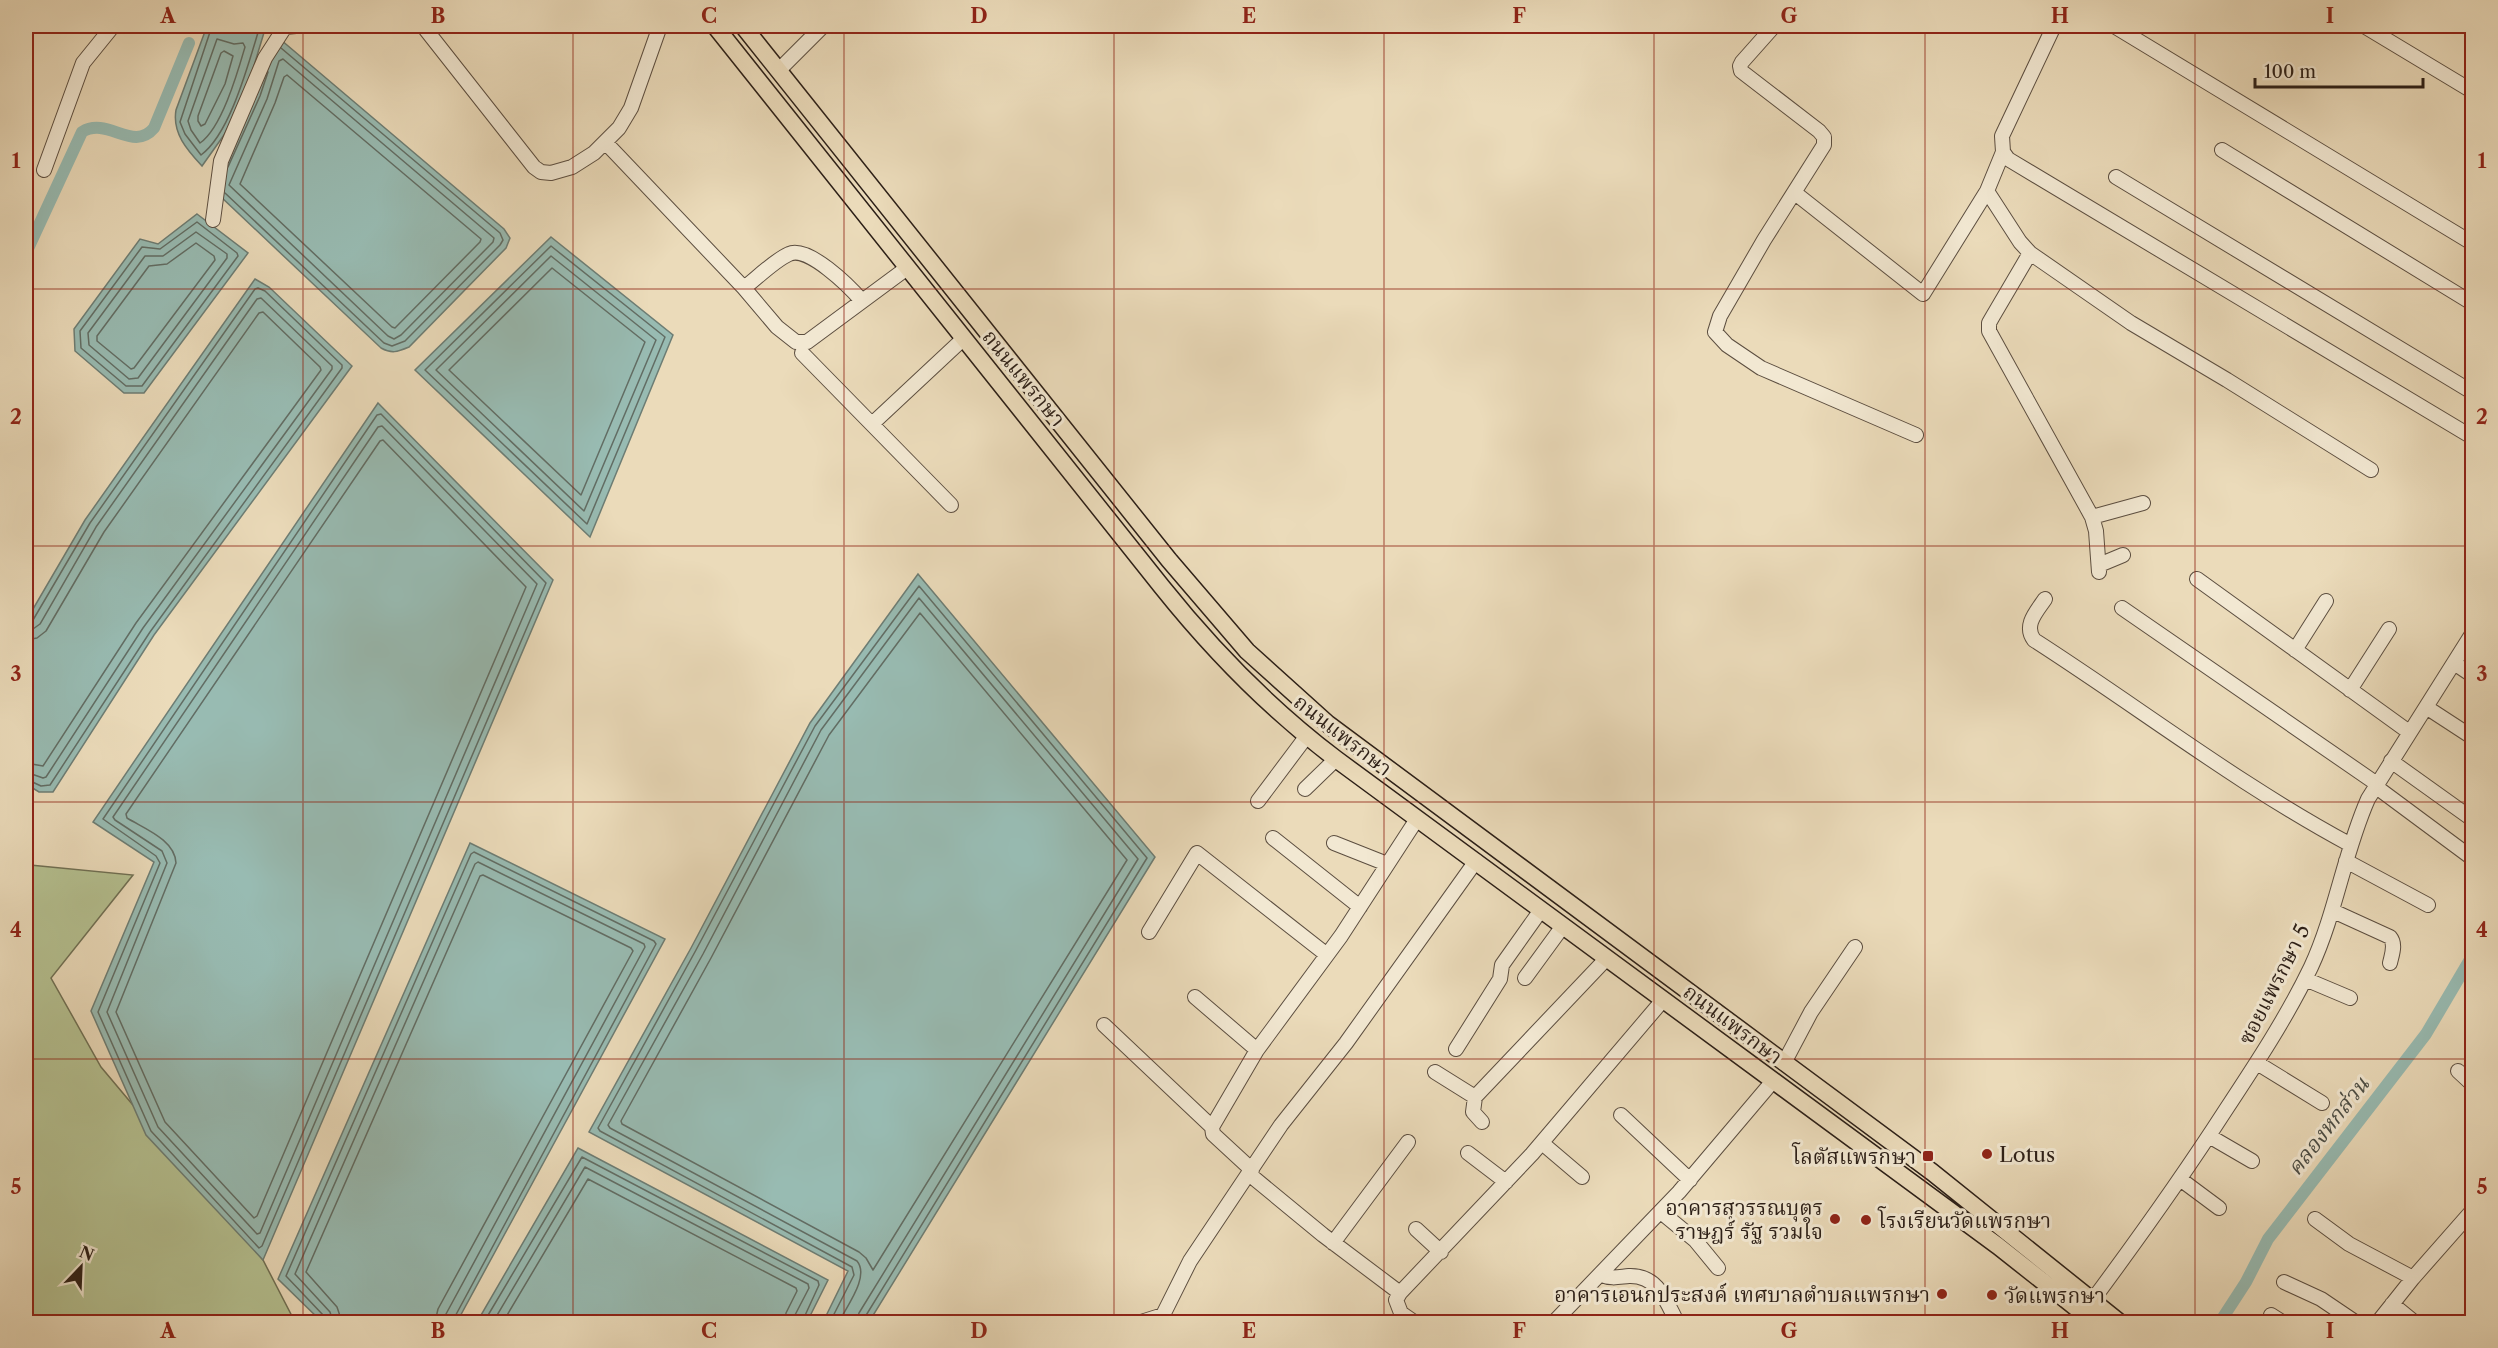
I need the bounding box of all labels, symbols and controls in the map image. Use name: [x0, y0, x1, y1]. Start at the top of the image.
text: A: [159, 4, 176, 28]
text: B: [431, 4, 446, 28]
text: C: [701, 4, 717, 28]
text: D: [970, 4, 988, 28]
text: E: [1242, 4, 1256, 28]
text: F: [1512, 4, 1526, 28]
text: G: [1781, 4, 1798, 28]
text: H: [2051, 4, 2069, 28]
text: I: [2326, 4, 2334, 28]
scale bar: [2255, 51, 2423, 89]
text: 100 m: [2264, 61, 2316, 83]
text: 1: [12, 149, 21, 173]
text: 1: [2478, 149, 2487, 173]
street label: ถนนแพรกษา: [977, 324, 1071, 432]
text: 2: [10, 405, 22, 429]
text: 2: [2476, 405, 2488, 429]
text: 3: [10, 662, 22, 686]
text: 3: [2476, 662, 2488, 686]
street label: ถนนแพรกษา: [1289, 689, 1397, 781]
text: 4: [10, 918, 22, 942]
text: 4: [2476, 918, 2488, 942]
street label: ซอยแพรกษา 5: [2233, 920, 2315, 1048]
street label: ถนนแพรกษา: [1679, 979, 1787, 1069]
water label: คลองหกส่วน: [2281, 1071, 2375, 1181]
place label: โลตัสแพรกษา: [1791, 1142, 1916, 1169]
place label: Lotus: [1999, 1142, 2055, 1167]
marker: Lotus: [1980, 1147, 1994, 1161]
marker: โลตัสแพรกษา: [1921, 1149, 1935, 1163]
text: 5: [10, 1175, 22, 1199]
text: 5: [2476, 1175, 2488, 1199]
place label: อาคารสุวรรณบุตร ราษฎร์ รัฐ รวมใจ: [1665, 1195, 1823, 1244]
place label: โรงเรียนวัดแพรกษา: [1877, 1206, 2051, 1233]
marker: อาคารสุวรรณบุตร ราษฎร์ รัฐ รวมใจ: [1828, 1212, 1842, 1226]
marker: โรงเรียนวัดแพรกษา: [1859, 1213, 1873, 1227]
north arrow: [51, 1237, 111, 1297]
text: N: [77, 1241, 97, 1265]
place label: อาคารเอนกประสงค์ เทศบาลตำบลแพรกษา: [1554, 1282, 1930, 1307]
place label: วัดแพรกษา: [2004, 1283, 2105, 1308]
marker: อาคารเอนกประสงค์ เทศบาลตำบลแพรกษา: [1935, 1287, 1949, 1301]
marker: วัดแพรกษา: [1985, 1288, 1999, 1302]
text: A: [159, 1319, 176, 1343]
text: B: [431, 1319, 446, 1343]
text: C: [701, 1319, 717, 1343]
text: D: [970, 1319, 988, 1343]
text: E: [1242, 1319, 1256, 1343]
text: F: [1512, 1319, 1526, 1343]
text: G: [1781, 1319, 1798, 1343]
text: H: [2051, 1319, 2069, 1343]
text: I: [2326, 1319, 2334, 1343]

